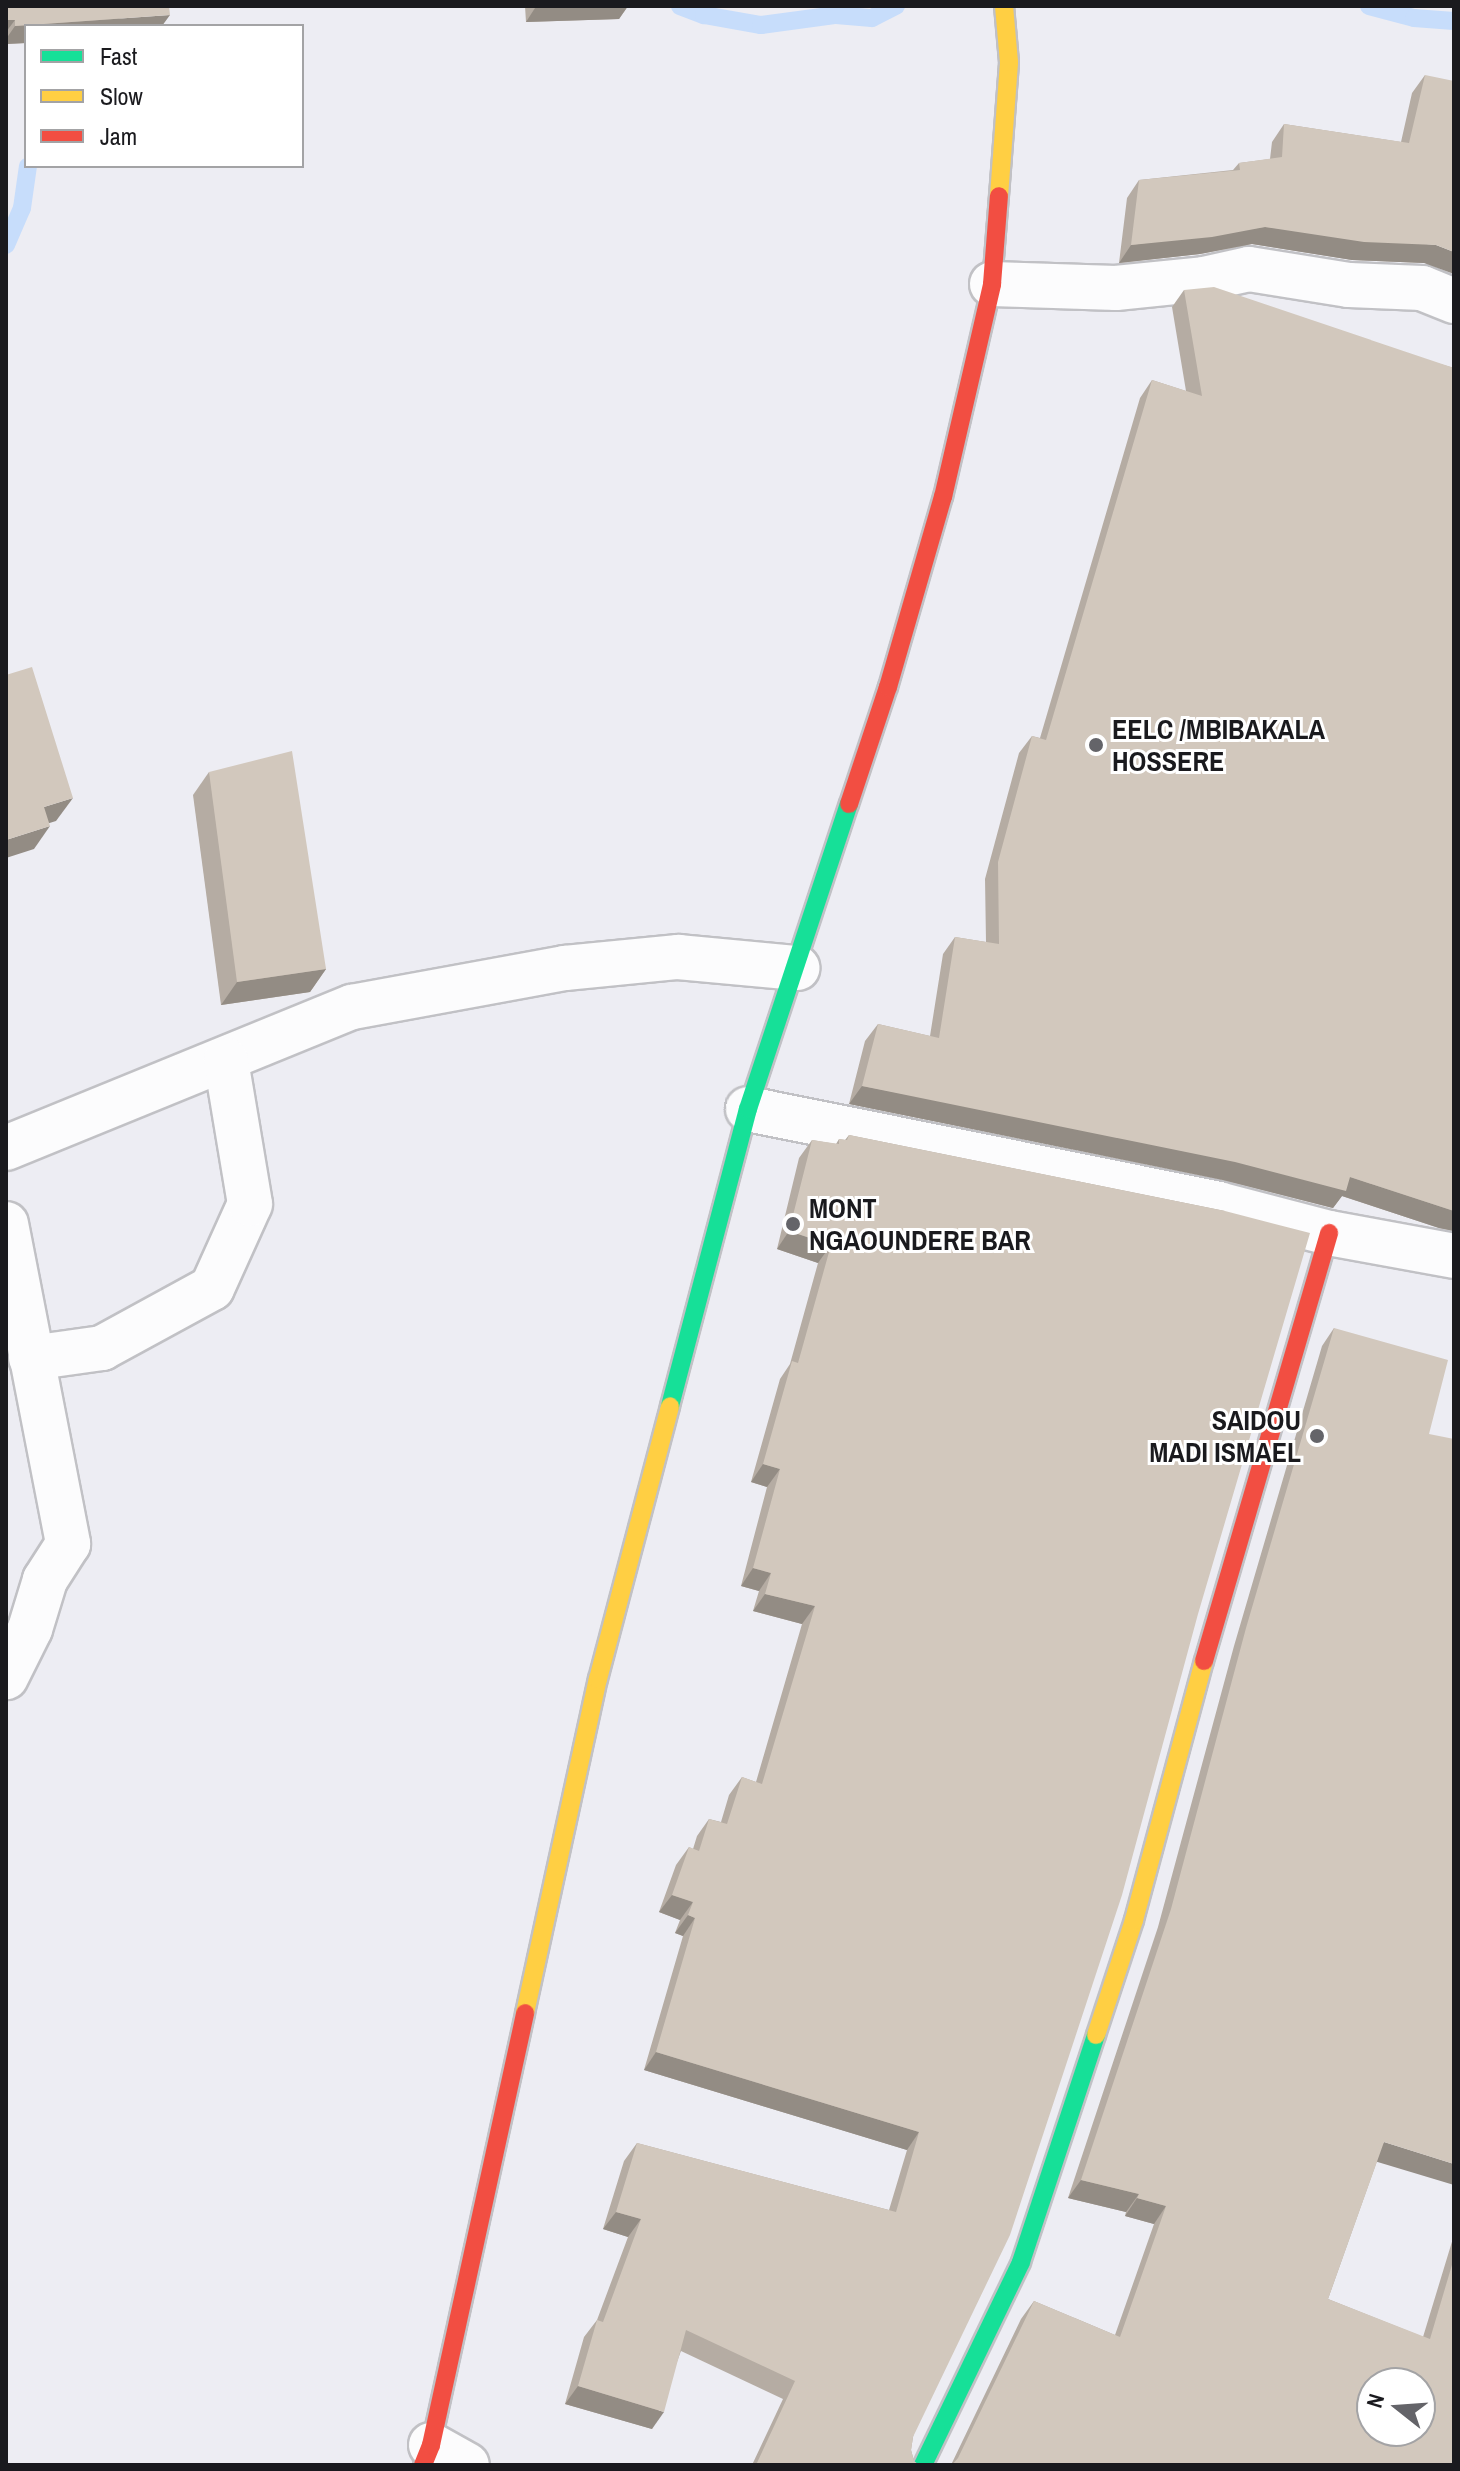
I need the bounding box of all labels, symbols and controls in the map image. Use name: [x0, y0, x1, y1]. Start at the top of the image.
legend: [24, 24, 304, 168]
text: Fast: [100, 40, 137, 72]
text: Slow: [100, 80, 143, 112]
text: Jam: [100, 120, 137, 152]
place label: EELC /MBIBAKALA HOSSERE: [1112, 712, 1325, 778]
marker: EELC /MBIBAKALA HOSSERE: [1087, 736, 1105, 754]
place label: MONT NGAOUNDERE BAR: [809, 1191, 1031, 1257]
marker: MONT NGAOUNDERE BAR: [784, 1215, 802, 1233]
place label: SAIDOU MADI ISMAEL: [1149, 1403, 1301, 1469]
marker: SAIDOU MADI ISMAEL: [1308, 1427, 1326, 1445]
north arrow: [1356, 2367, 1436, 2447]
text: N: [1359, 2390, 1391, 2411]

